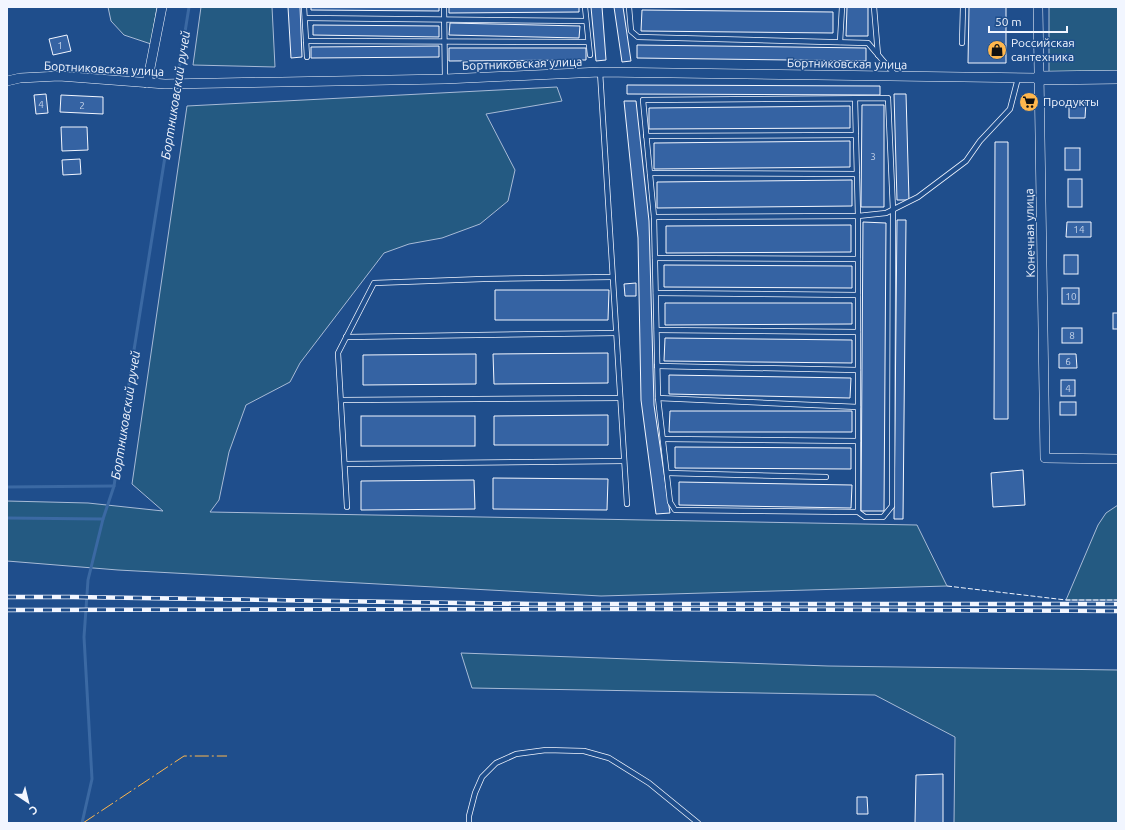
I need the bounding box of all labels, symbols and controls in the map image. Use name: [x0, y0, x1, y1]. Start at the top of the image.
scale bar: [989, 8, 1067, 34]
text: 50 m: [995, 15, 1022, 28]
water label: Бортниковский ручей: [158, 30, 192, 160]
place label: Российская сантехника: [1011, 36, 1075, 63]
shop icon: Российская сантехника: [986, 39, 1008, 61]
house number: 1: [57, 40, 63, 51]
street label: Бортниковская улица: [462, 55, 582, 72]
street label: Бортниковская улица: [787, 56, 907, 71]
street label: Бортниковская улица: [44, 59, 164, 78]
supermarket icon: Продукты: [1018, 91, 1040, 113]
place label: Продукты: [1043, 95, 1099, 108]
house number: 4: [38, 99, 44, 110]
house number: 2: [79, 100, 85, 111]
house number: 3: [870, 151, 876, 162]
street label: Конечная улица: [1022, 188, 1037, 278]
house number: 14: [1073, 224, 1085, 235]
house number: 10: [1065, 291, 1077, 302]
house number: 8: [1069, 330, 1075, 341]
water label: Бортниковский ручей: [108, 350, 142, 480]
house number: 6: [1065, 356, 1071, 367]
house number: 4: [1065, 383, 1071, 394]
north arrow: [8, 782, 48, 822]
text: С: [27, 803, 40, 817]

